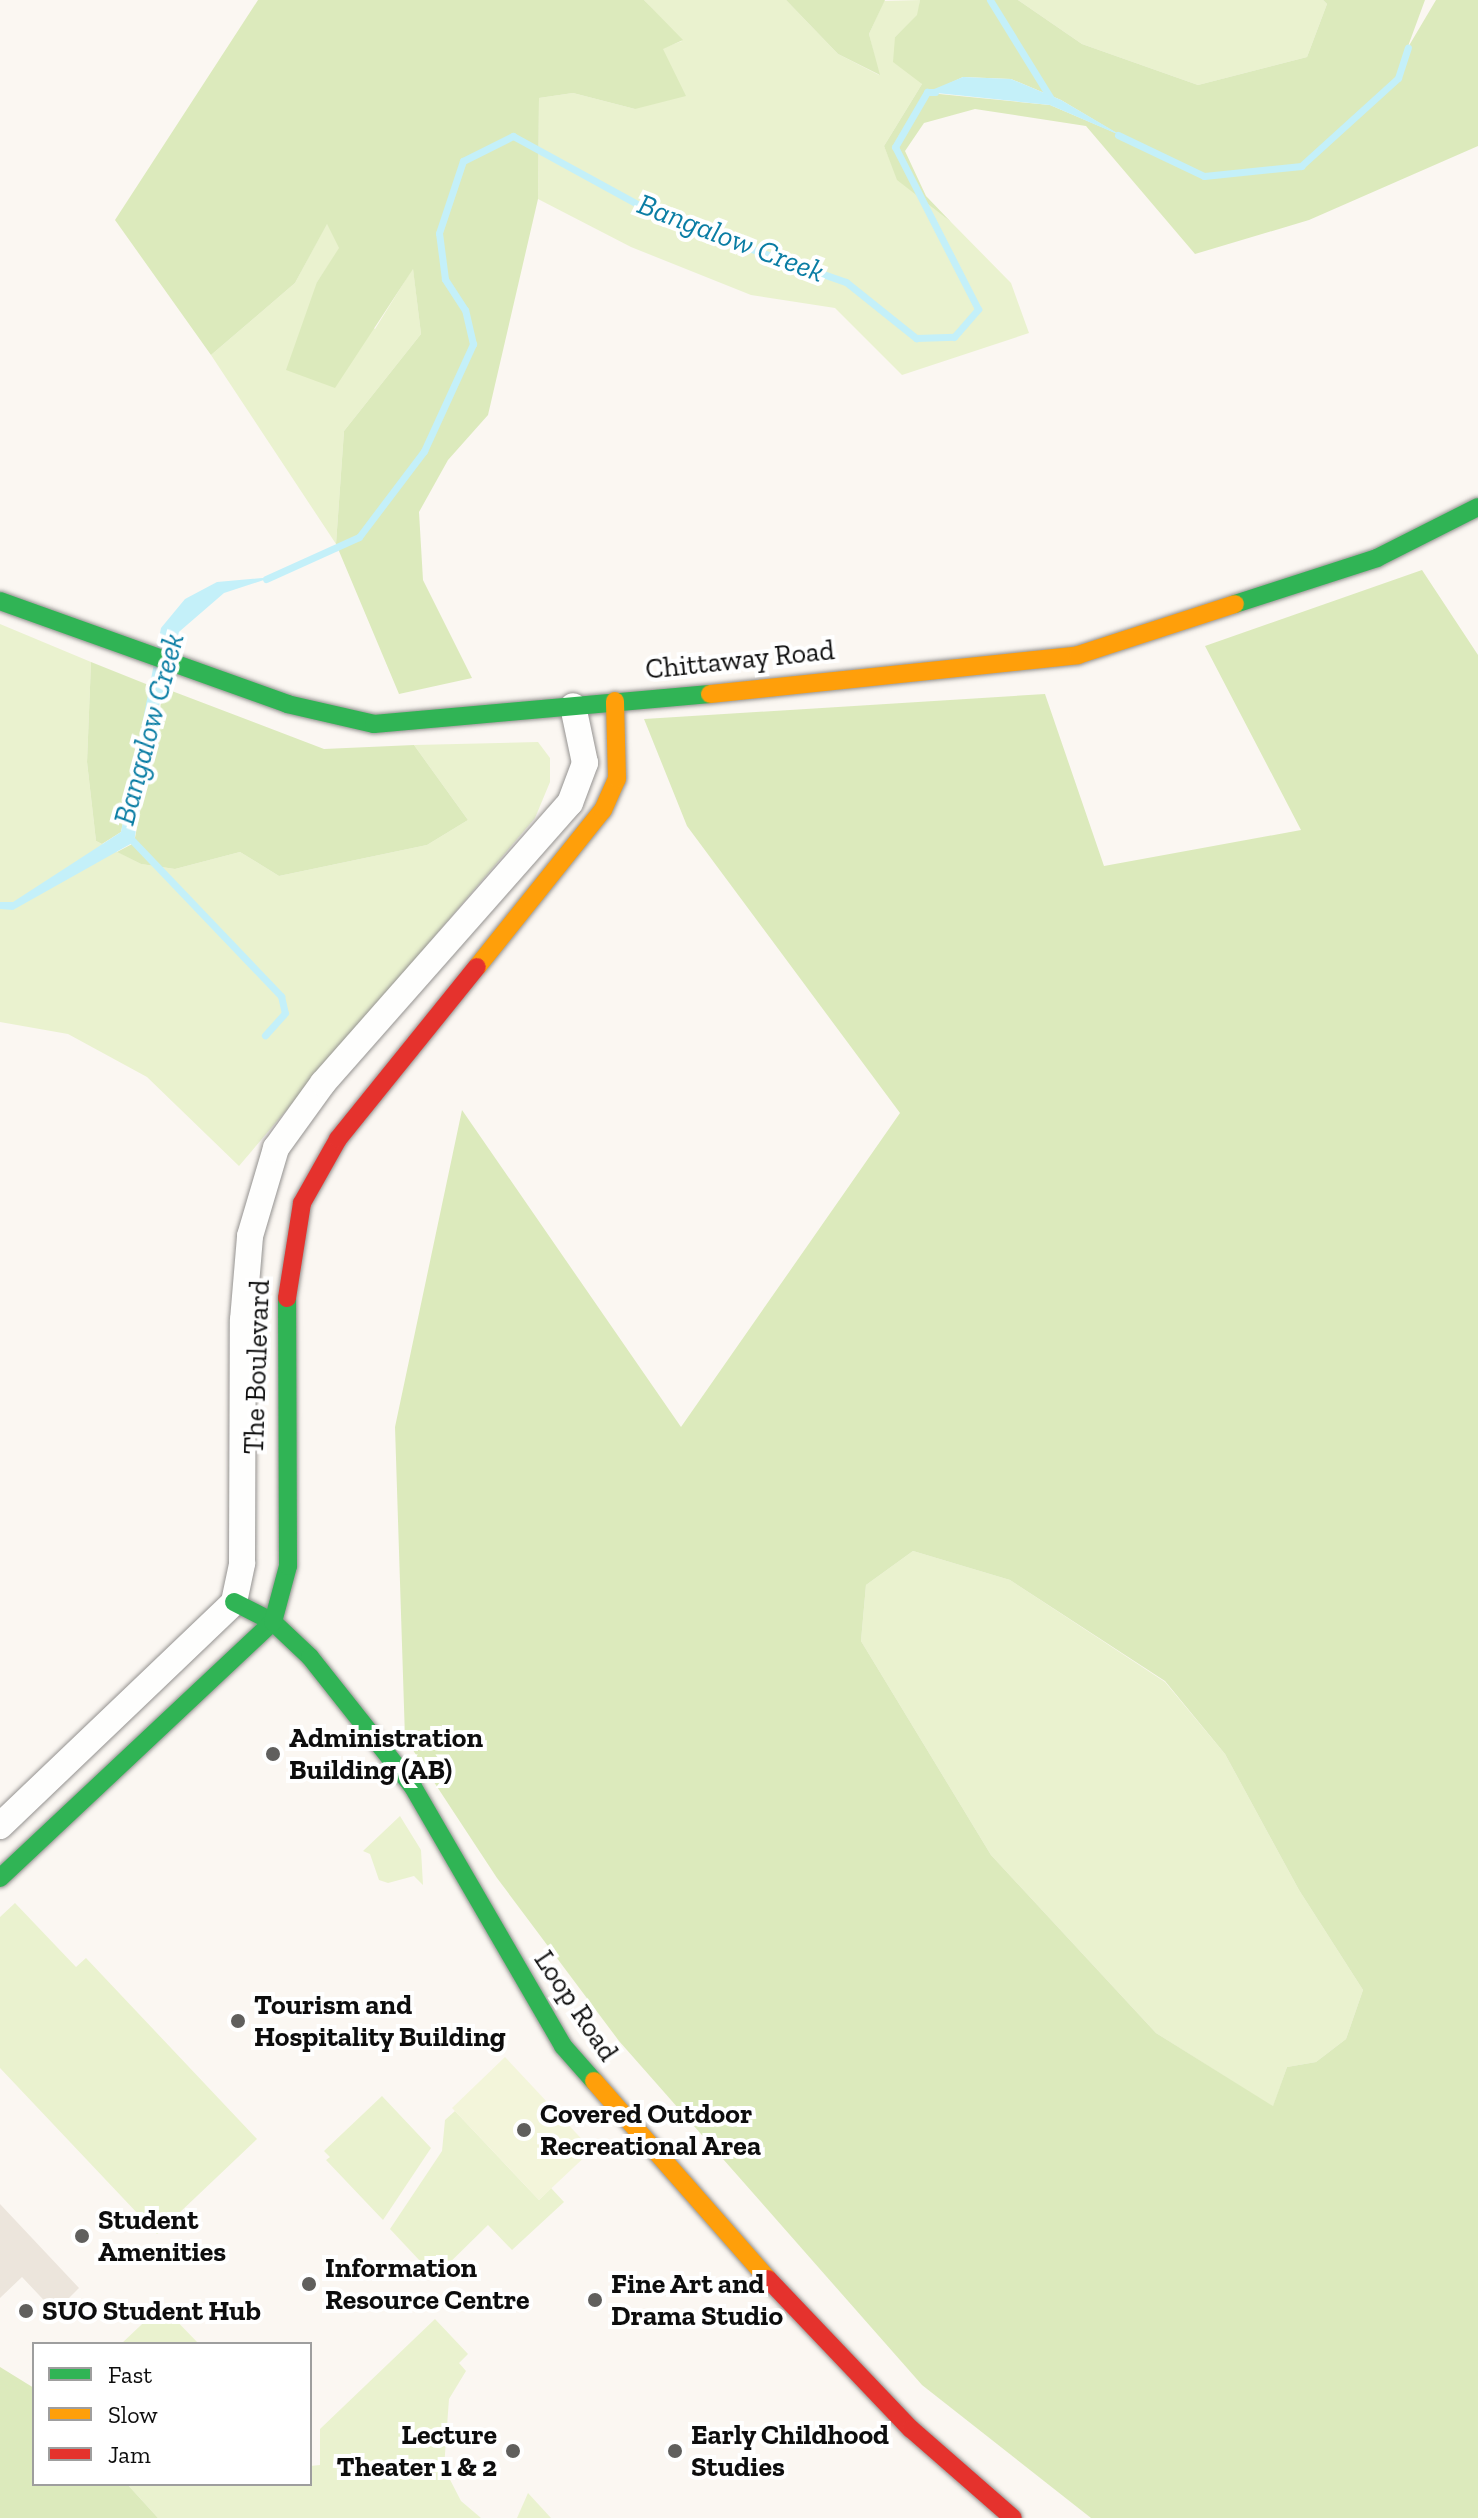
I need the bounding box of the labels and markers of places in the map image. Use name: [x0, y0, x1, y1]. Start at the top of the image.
place label: Administration Building (AB): [289, 1721, 483, 1787]
marker: Administration Building (AB): [264, 1745, 282, 1763]
place label: Tourism and Hospitality Building: [254, 1988, 506, 2054]
marker: Tourism and Hospitality Building: [229, 2012, 247, 2030]
place label: Covered Outdoor Recreational Area: [540, 2097, 762, 2163]
marker: Covered Outdoor Recreational Area: [515, 2121, 533, 2139]
place label: Student Amenities: [98, 2203, 226, 2269]
marker: Student Amenities: [73, 2227, 91, 2245]
place label: Information Resource Centre: [325, 2251, 530, 2317]
place label: Fine Art and Drama Studio: [611, 2267, 783, 2333]
marker: Information Resource Centre: [300, 2275, 318, 2293]
marker: Fine Art and Drama Studio: [586, 2291, 604, 2309]
place label: SUO Student Hub: [42, 2294, 261, 2328]
marker: SUO Student Hub: [17, 2302, 35, 2320]
place label: Lecture Theater 1 & 2: [336, 2418, 497, 2484]
place label: Early Childhood Studies: [691, 2418, 890, 2484]
marker: Lecture Theater 1 & 2: [504, 2442, 522, 2460]
marker: Early Childhood Studies: [666, 2442, 684, 2460]

